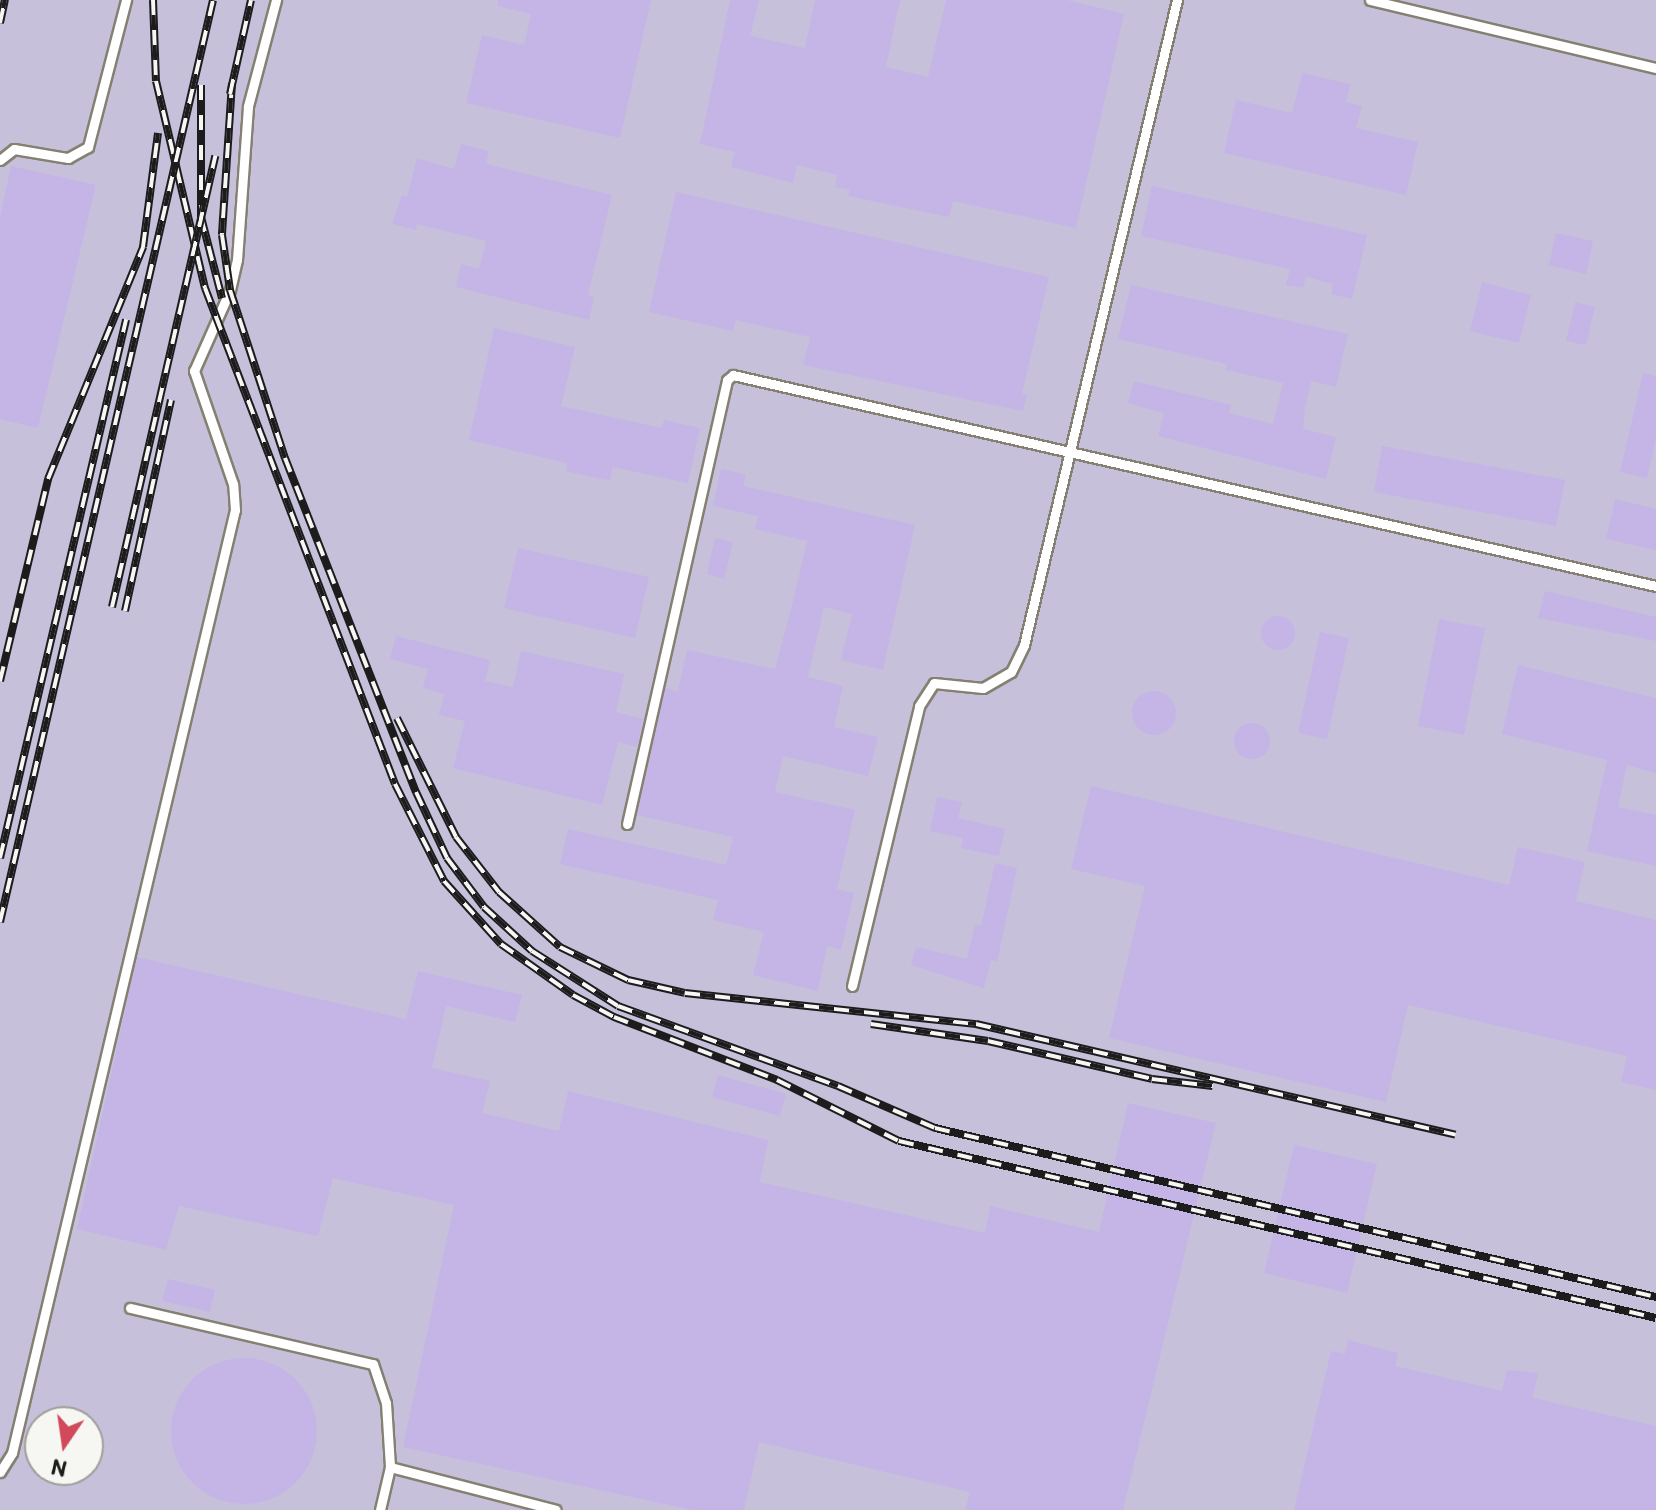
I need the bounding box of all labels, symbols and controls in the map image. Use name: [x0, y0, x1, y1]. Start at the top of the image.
north arrow: [24, 1406, 104, 1486]
text: N: [49, 1453, 69, 1483]

